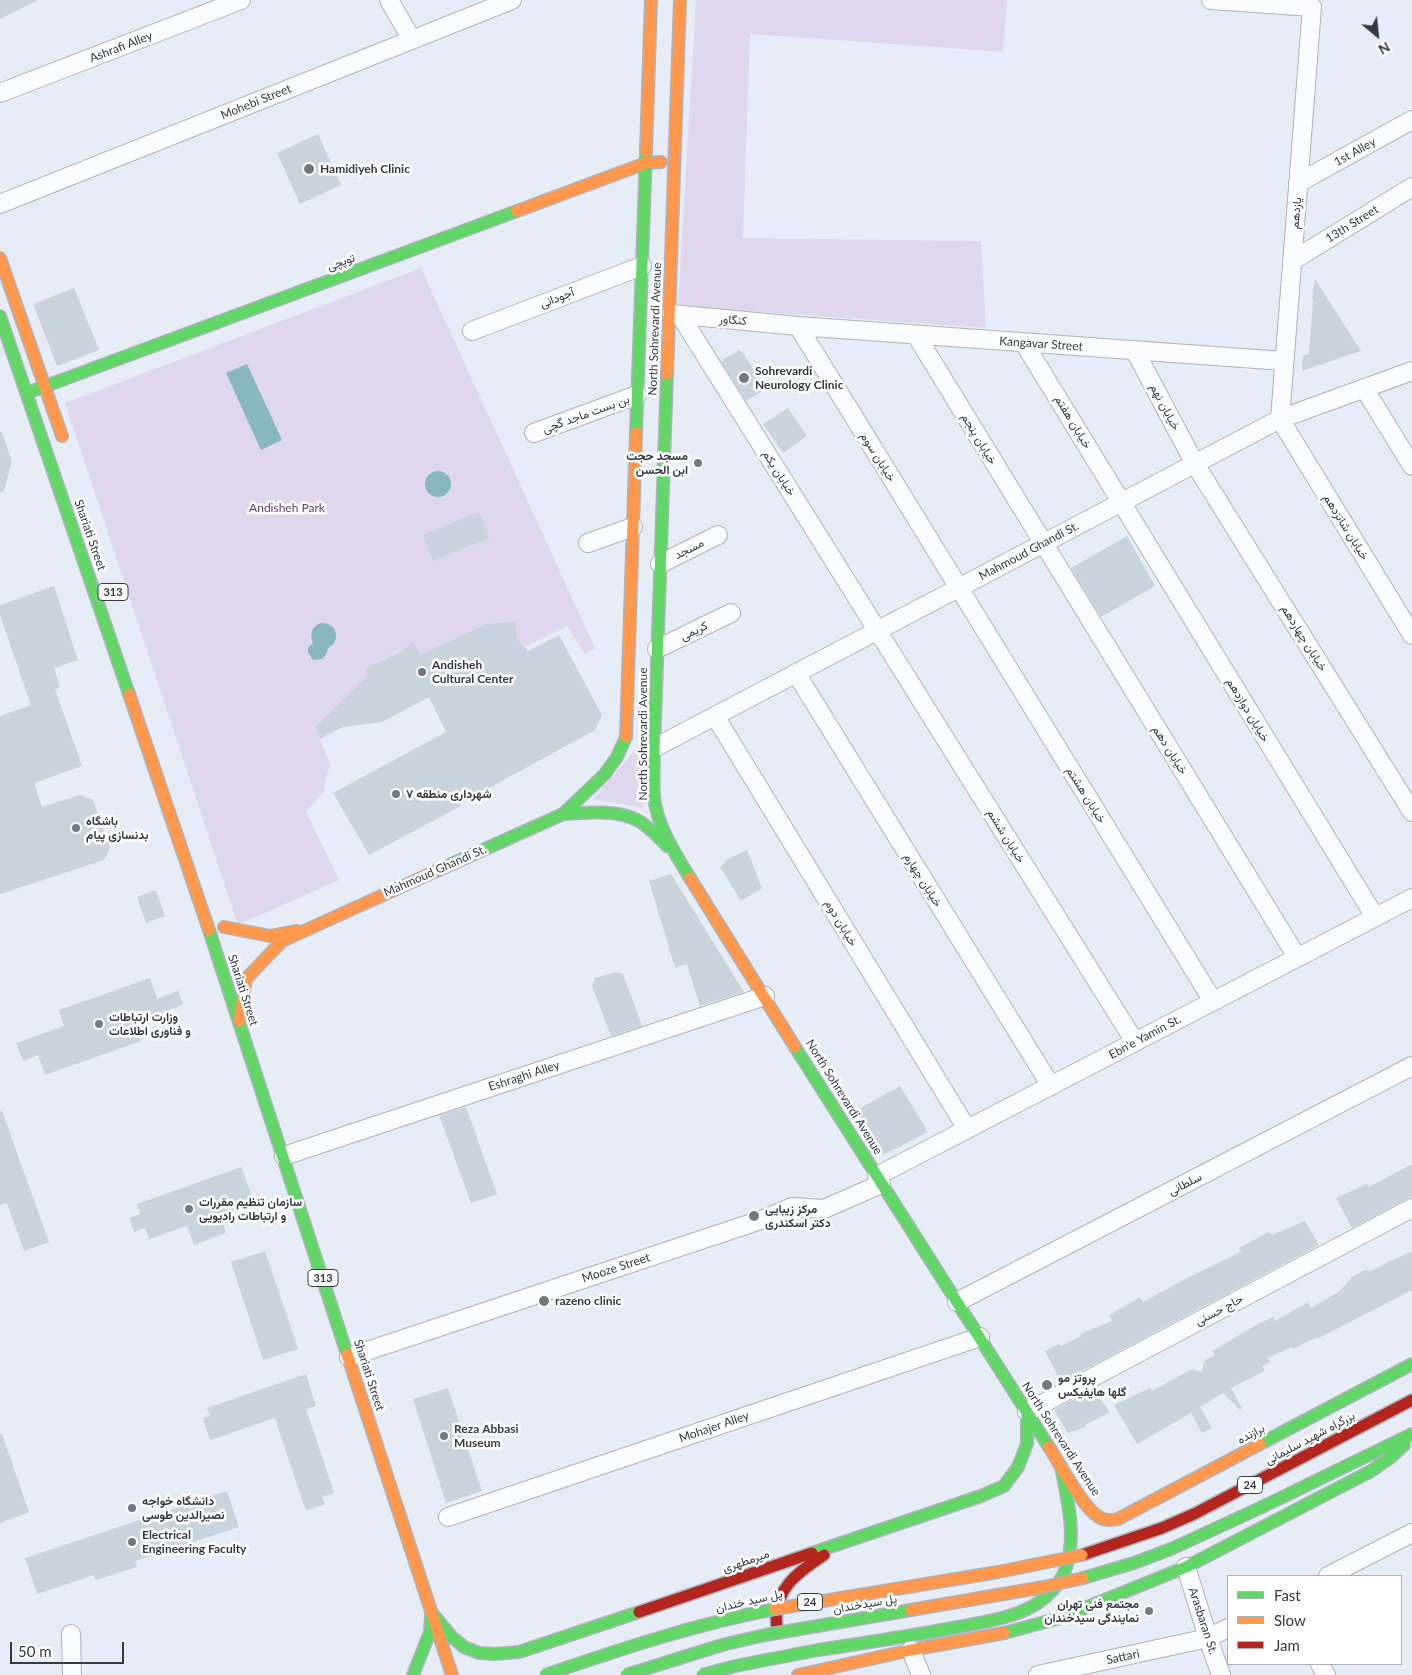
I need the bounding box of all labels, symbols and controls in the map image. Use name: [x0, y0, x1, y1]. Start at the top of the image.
north arrow: [1352, 10, 1402, 60]
street label: Ashrafi Alley: [88, 28, 154, 66]
text: N: [1376, 39, 1393, 59]
street label: Mohebi Street: [219, 81, 293, 123]
street label: 1st Alley: [1332, 135, 1378, 169]
marker: Hamidiyeh Clinic: [302, 162, 316, 176]
place label: Hamidiyeh Clinic: [320, 162, 410, 176]
street label: یازدهم: [1287, 197, 1305, 229]
street label: 13th Street: [1323, 202, 1381, 246]
street label: توپچی: [325, 250, 357, 274]
street label: North Sohrevardi Avenue: [645, 262, 665, 396]
street label: آجودانی: [538, 285, 576, 311]
street label: کنگاور: [718, 312, 748, 328]
street label: Kangavar Street: [999, 334, 1083, 354]
place label: Sohrevardi Neurology Clinic: [755, 364, 843, 392]
marker: Sohrevardi Neurology Clinic: [737, 371, 751, 385]
street label: خیابان نهم: [1147, 381, 1183, 433]
street label: بن بست ماجد گچی: [541, 392, 631, 436]
street label: خیابان هفتم: [1051, 393, 1095, 451]
street label: خیابان پنجم: [958, 411, 1000, 467]
street label: خیابان سوم: [857, 430, 899, 484]
street label: خیابان یکم: [759, 448, 799, 498]
place label: مسجد حجت ابن الحسن: [626, 449, 688, 477]
marker: مسجد حجت ابن الحسن: [692, 457, 704, 469]
street label: خیابان شانزدهم: [1320, 491, 1372, 563]
street label: Shariati Street: [71, 498, 109, 572]
park label: Andisheh Park: [249, 501, 325, 515]
street label: Mahmoud Ghandi St.: [977, 519, 1081, 583]
street label: مسجد: [672, 536, 706, 562]
road number: 313: [98, 584, 128, 600]
street label: خیابان چهاردهم: [1278, 602, 1330, 674]
street label: کریمی: [678, 618, 710, 644]
place label: Andisheh Cultural Center: [432, 658, 513, 686]
marker: Andisheh Cultural Center: [416, 666, 428, 678]
street label: North Sohrevardi Avenue: [636, 667, 650, 801]
street label: خیابان دوازدهم: [1223, 675, 1273, 745]
street label: خیابان دهم: [1149, 723, 1191, 777]
street label: خیابان هشتم: [1063, 764, 1109, 826]
place label: شهرداری منطقه ۷: [406, 787, 492, 801]
marker: شهرداری منطقه ۷: [390, 788, 402, 800]
street label: خیابان ششم: [984, 806, 1028, 866]
place label: باشگاه بدنسازی پیام: [86, 814, 148, 842]
marker: باشگاه بدنسازی پیام: [70, 822, 82, 834]
street label: Mahmoud Ghandi St.: [381, 842, 489, 900]
street label: خیابان چهارم: [901, 850, 945, 910]
street label: خیابان دوم: [822, 897, 860, 949]
street label: Shariati Street: [225, 952, 261, 1028]
place label: وزارت ارتباطات و فناوری اطلاعات: [109, 1010, 191, 1038]
street label: Ebn'e Yamin St.: [1106, 1012, 1184, 1062]
marker: وزارت ارتباطات و فناوری اطلاعات: [93, 1018, 105, 1030]
street label: North Sohrevardi Avenue: [803, 1037, 885, 1157]
street label: Eshraghi Alley: [487, 1058, 561, 1094]
street label: سلطانی: [1166, 1169, 1204, 1199]
place label: سازمان تنظیم مقررات و ارتباطات رادیویی: [199, 1195, 302, 1223]
place label: مرکز زیبایی دکتر اسکندری: [765, 1202, 831, 1230]
marker: سازمان تنظیم مقررات و ارتباطات رادیویی: [183, 1203, 195, 1215]
marker: مرکز زیبایی دکتر اسکندری: [747, 1209, 761, 1223]
street label: Mooze Street: [580, 1250, 652, 1286]
road number: 313: [308, 1270, 338, 1286]
street label: حاج حسنی: [1193, 1291, 1245, 1329]
marker: razeno clinic: [537, 1294, 551, 1308]
place label: razeno clinic: [555, 1294, 621, 1308]
street label: Shariati Street: [351, 1337, 387, 1413]
place label: پروتز مو گلها هایفیکس: [1058, 1371, 1126, 1399]
marker: پروتز مو گلها هایفیکس: [1040, 1378, 1054, 1392]
street label: North Sohrevardi Avenue: [1019, 1379, 1103, 1499]
street label: Mohajer Alley: [677, 1408, 751, 1446]
street label: بزرگراه شهید سلیمانی: [1263, 1408, 1357, 1468]
street label: برازنده: [1235, 1421, 1267, 1447]
place label: Reza Abbasi Museum: [454, 1422, 519, 1450]
marker: Reza Abbasi Museum: [438, 1430, 450, 1442]
road number: 24: [1238, 1476, 1262, 1494]
place label: دانشگاه خواجه نصیرالدین طوسی: [142, 1494, 225, 1522]
marker: دانشگاه خواجه نصیرالدین طوسی: [126, 1502, 138, 1514]
place label: Electrical Engineering Faculty: [142, 1528, 246, 1556]
marker: Electrical Engineering Faculty: [126, 1536, 138, 1548]
street label: میرمطهری: [721, 1546, 771, 1576]
legend: [1227, 1575, 1402, 1665]
street label: پل سید خندان: [714, 1586, 784, 1616]
street label: Arasbaran St.: [1185, 1586, 1221, 1656]
text: Fast: [1274, 1586, 1301, 1604]
street label: پل سیدخندان: [832, 1591, 898, 1617]
road number: 24: [798, 1594, 822, 1610]
place label: مجتمع فنی تهران نمایندگی سیدخندان: [1044, 1597, 1139, 1625]
marker: مجتمع فنی تهران نمایندگی سیدخندان: [1143, 1605, 1155, 1617]
text: Slow: [1274, 1611, 1306, 1629]
scale bar: [12, 1632, 126, 1664]
text: Jam: [1274, 1636, 1300, 1654]
text: 50 m: [18, 1642, 52, 1660]
street label: Sattari: [1105, 1646, 1141, 1668]

